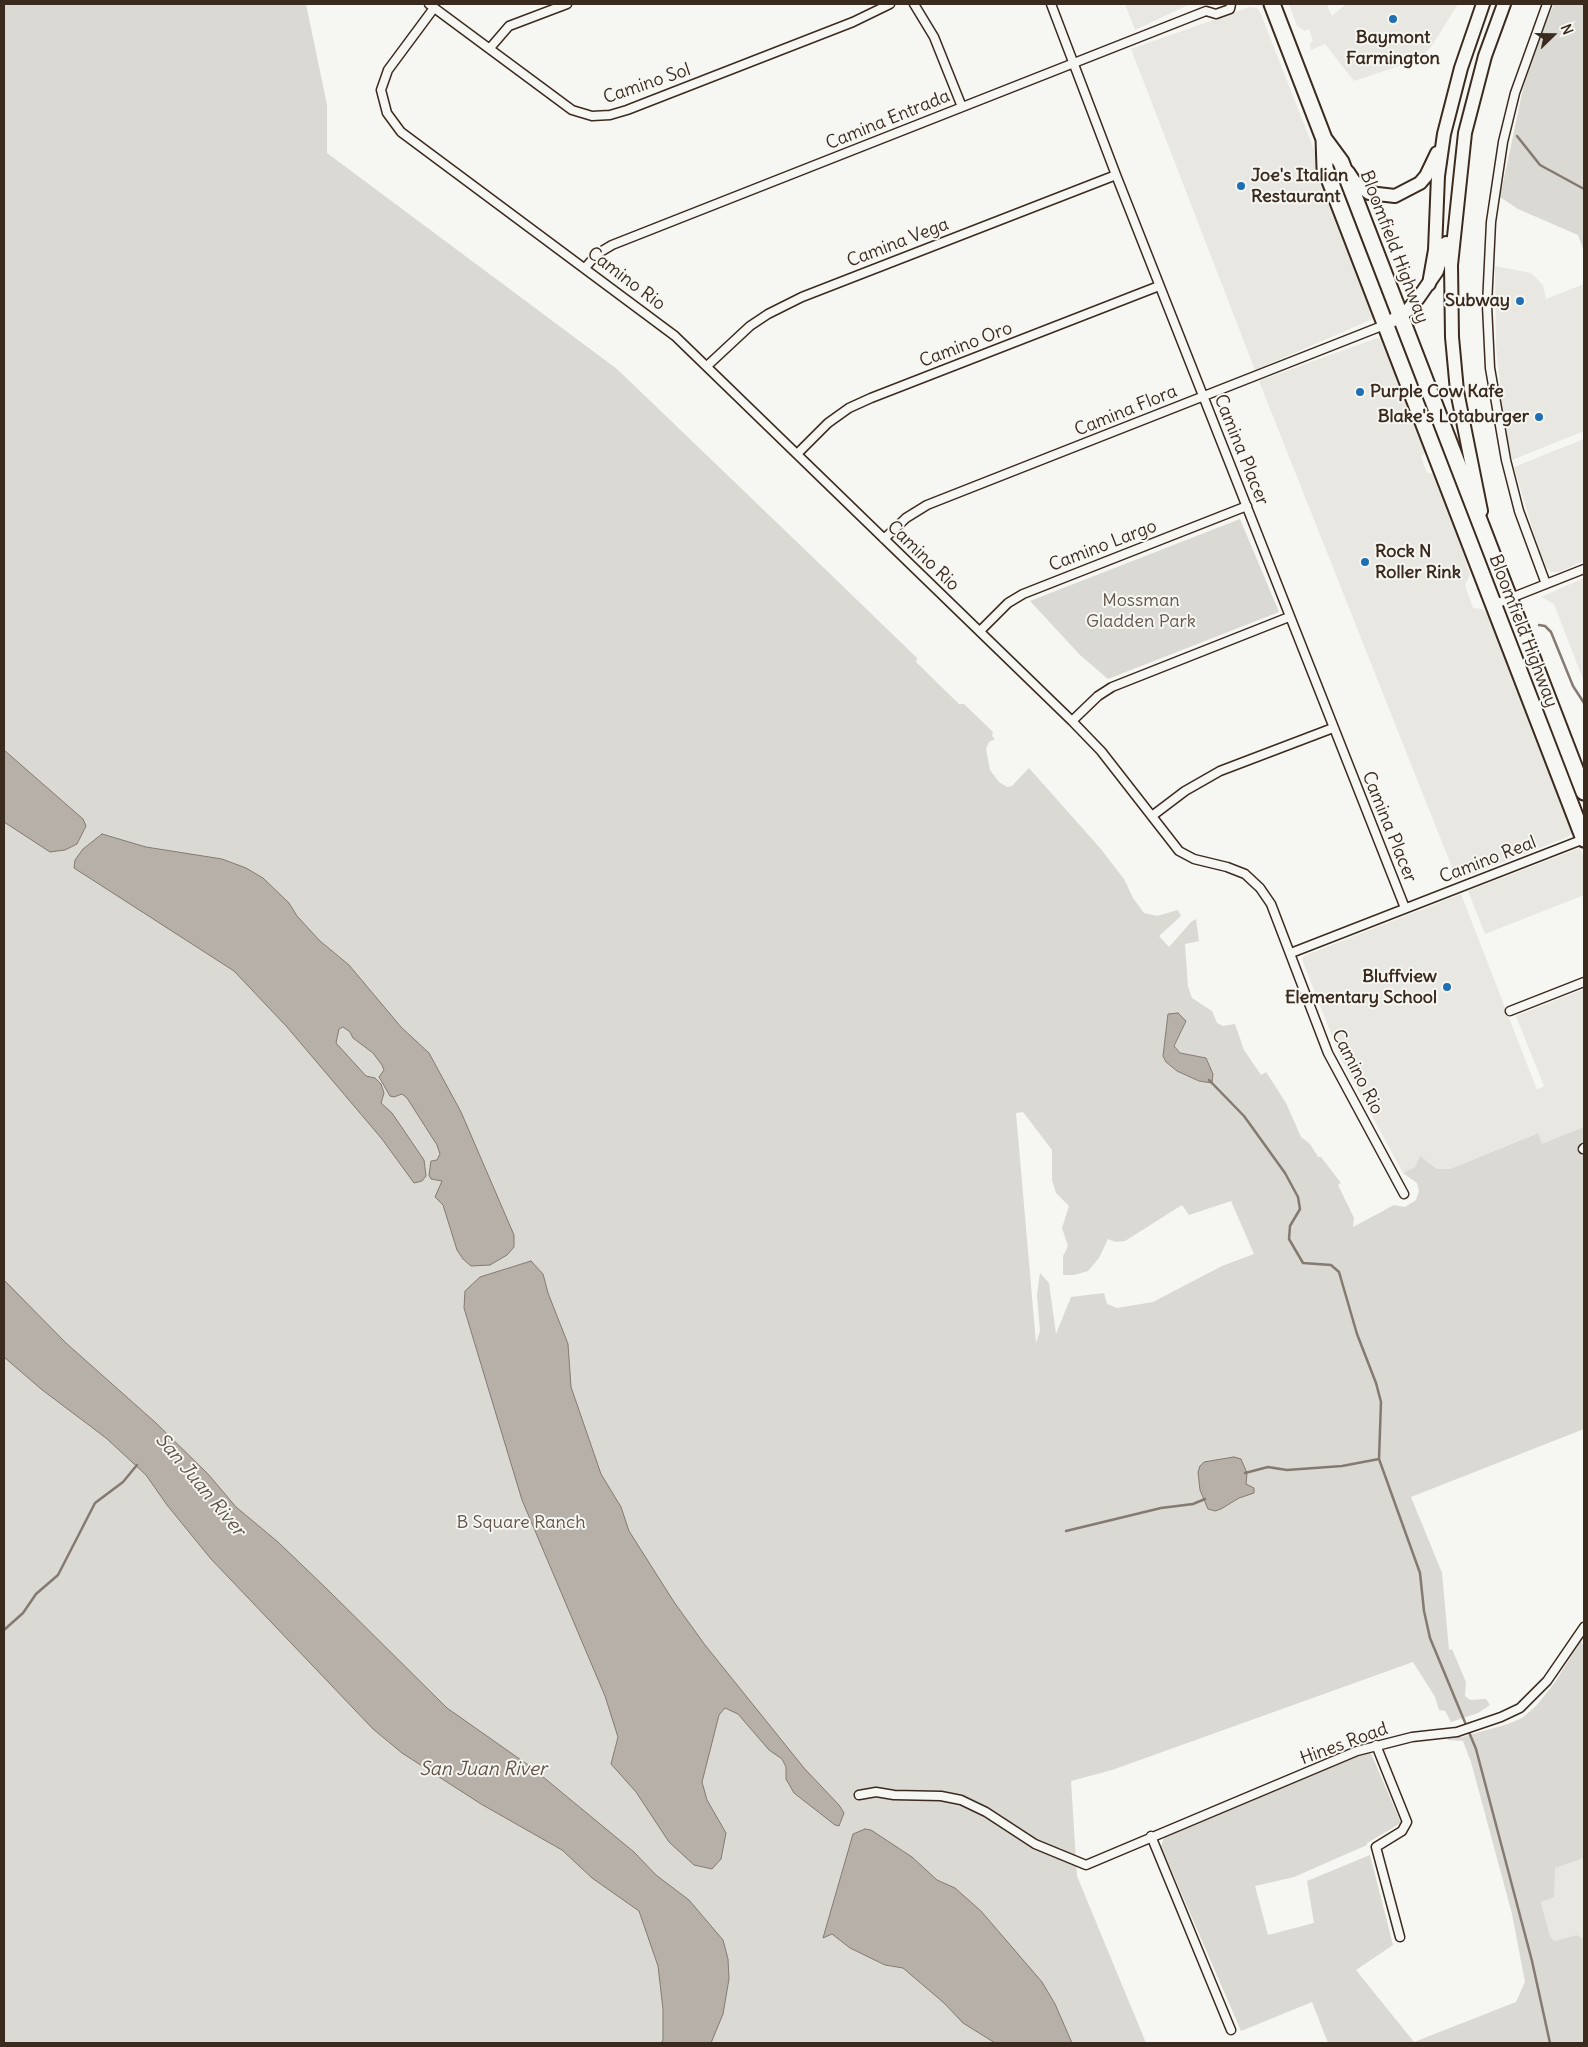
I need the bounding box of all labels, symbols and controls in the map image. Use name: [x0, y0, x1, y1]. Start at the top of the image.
north arrow: [1528, 10, 1578, 60]
marker: Baymont Farmington: [1387, 13, 1399, 25]
text: N: [1557, 22, 1577, 37]
place label: Baymont Farmington: [1346, 27, 1440, 70]
street label: Camino Sol: [601, 59, 693, 109]
street label: Camina Entrada: [823, 85, 953, 155]
place label: Joe's Italian Restaurant: [1251, 165, 1348, 208]
street label: Bloomfield Highway: [1355, 167, 1433, 327]
marker: Joe's Italian Restaurant: [1235, 180, 1247, 192]
street label: Camina Vega: [844, 214, 952, 272]
street label: Camino Rio: [583, 243, 669, 315]
place label: Subway: [1445, 290, 1510, 312]
marker: Subway: [1514, 295, 1526, 307]
street label: Camino Oro: [916, 317, 1016, 373]
street label: Camina Flora: [1072, 381, 1180, 441]
place label: Purple Cow Kafe: [1370, 381, 1504, 403]
marker: Purple Cow Kafe: [1354, 386, 1366, 398]
street label: Camina Placer: [1209, 391, 1273, 509]
place label: Blake's Lotaburger: [1378, 406, 1529, 428]
marker: Blake's Lotaburger: [1533, 411, 1545, 423]
street label: Camino Rio: [882, 516, 964, 596]
street label: Camino Largo: [1046, 516, 1160, 576]
place label: Rock N Roller Rink: [1375, 541, 1461, 584]
street label: Bloomfield Highway: [1484, 551, 1562, 711]
marker: Rock N Roller Rink: [1359, 556, 1371, 568]
park label: Mossman Gladden Park: [1086, 590, 1196, 632]
street label: Camina Placer: [1357, 768, 1421, 886]
street label: Camino Real: [1437, 832, 1539, 888]
place label: Bluffview Elementary School: [1285, 966, 1437, 1009]
marker: Bluffview Elementary School: [1441, 981, 1453, 993]
street label: Camino Rio: [1326, 1026, 1388, 1118]
water label: San Juan River: [150, 1429, 250, 1541]
park label: B Square Ranch: [456, 1512, 586, 1534]
street label: Hines Road: [1297, 1718, 1391, 1770]
water label: San Juan River: [419, 1759, 547, 1781]

